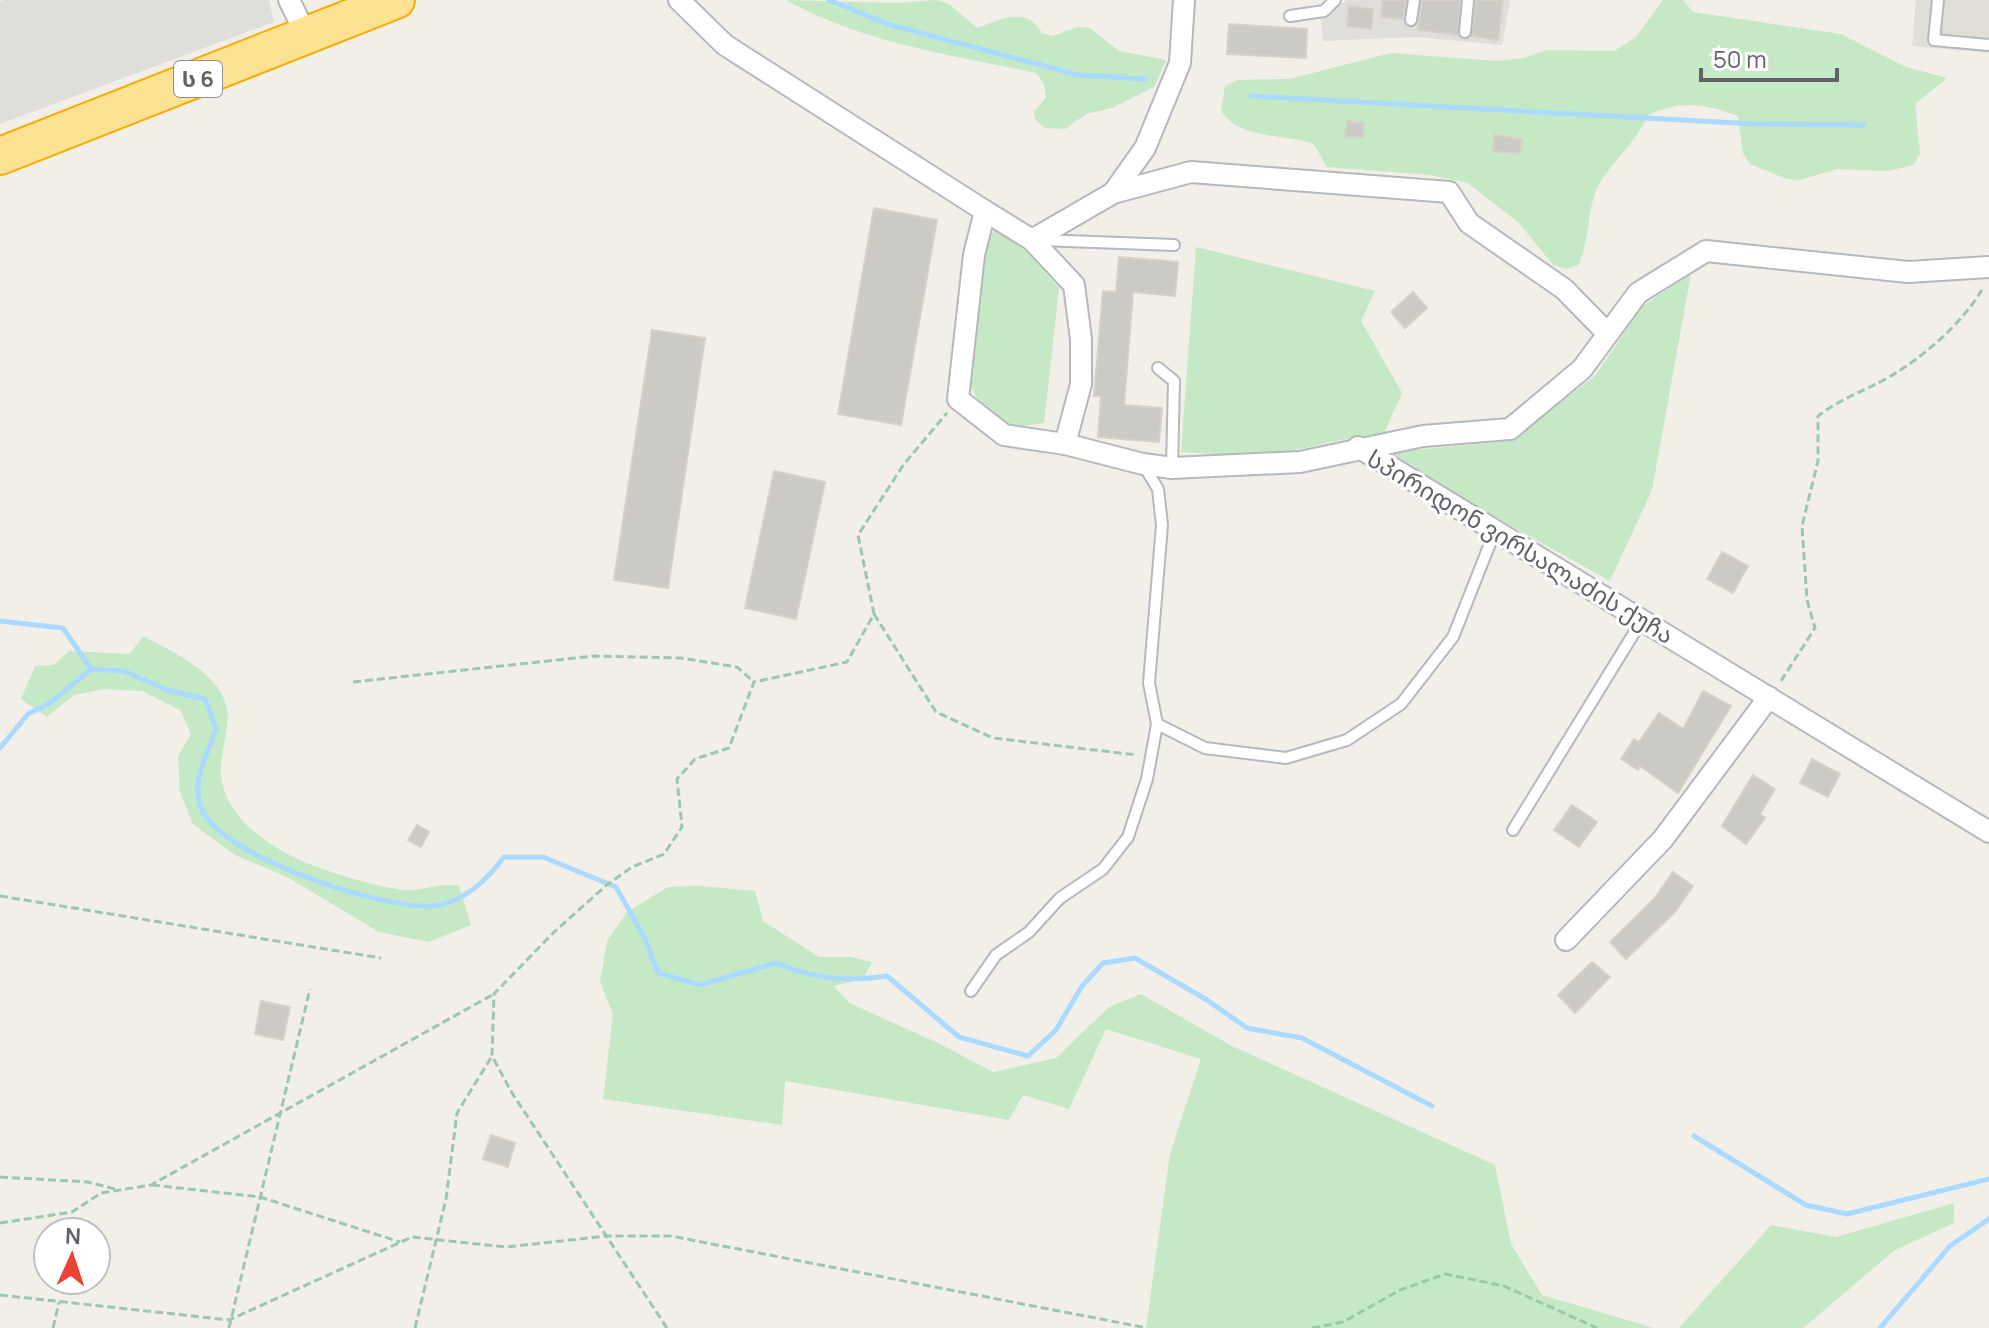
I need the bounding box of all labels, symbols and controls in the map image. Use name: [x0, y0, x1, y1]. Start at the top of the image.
scale bar: [1701, 32, 1837, 82]
text: 50 m: [1713, 42, 1767, 75]
road number: ს 6: [174, 61, 222, 97]
street label: სპირიდონ ვირსალაძის ქუჩა: [1361, 441, 1681, 651]
north arrow: [32, 1216, 112, 1296]
text: N: [64, 1221, 82, 1251]

